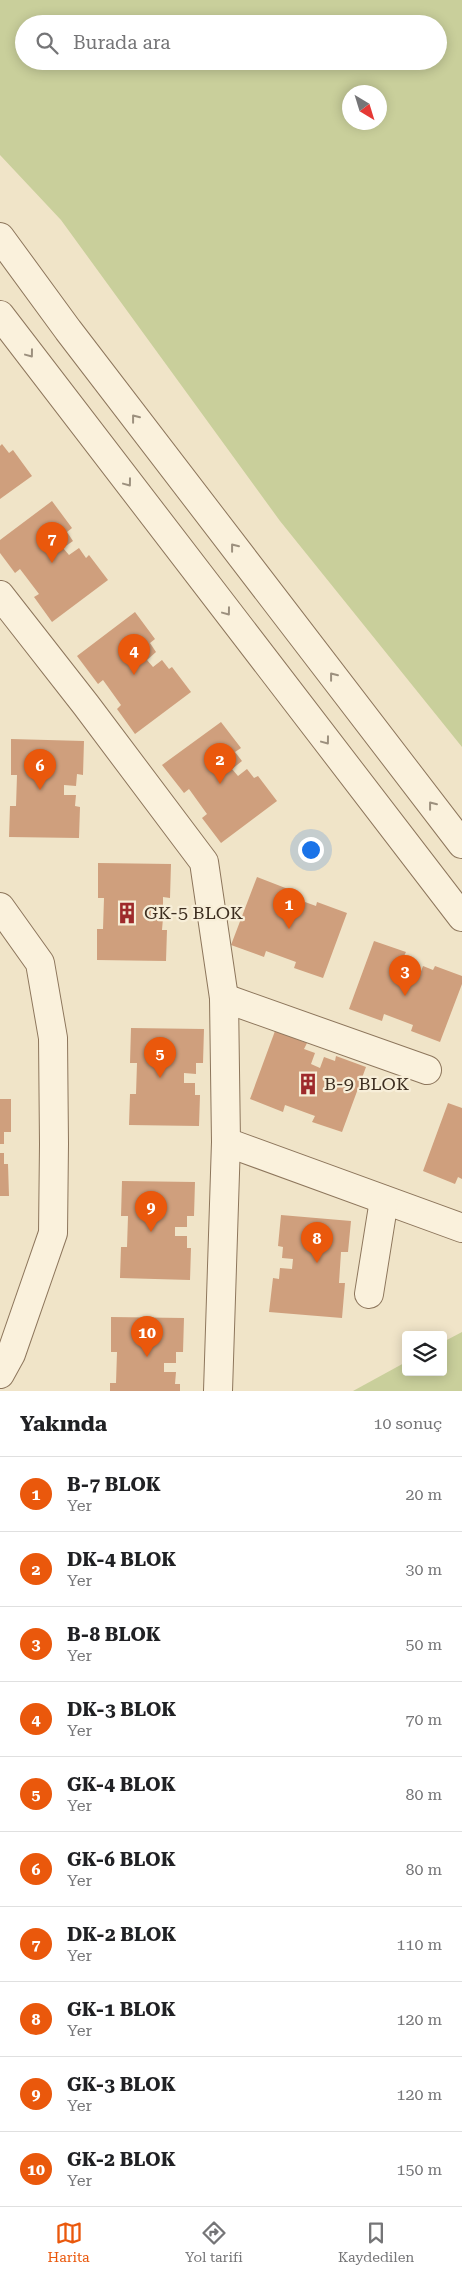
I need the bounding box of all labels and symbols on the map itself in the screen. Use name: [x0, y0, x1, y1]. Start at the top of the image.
north arrow: [342, 85, 387, 130]
one-way arrow: [24, 348, 32, 357]
one-way arrow: [133, 415, 141, 424]
one-way arrow: [123, 477, 131, 486]
pin: 7: [36, 522, 68, 563]
one-way arrow: [232, 544, 240, 553]
one-way arrow: [222, 606, 230, 615]
pin: 4: [118, 634, 150, 675]
one-way arrow: [331, 673, 339, 682]
one-way arrow: [321, 735, 329, 744]
pin: 2: [204, 743, 236, 784]
pin: 6: [24, 749, 56, 790]
one-way arrow: [430, 802, 438, 811]
your location: [298, 837, 324, 863]
pin: 1: [273, 888, 305, 929]
building icon: GK-5 BLOK: [114, 900, 140, 926]
place label: GK-5 BLOK: [144, 902, 243, 923]
pin: 3: [389, 955, 421, 996]
pin: 5: [144, 1037, 176, 1078]
building icon: B-9 BLOK: [295, 1071, 321, 1097]
place label: B-9 BLOK: [324, 1073, 409, 1094]
pin: 9: [135, 1191, 167, 1232]
pin: 8: [301, 1222, 333, 1263]
pin: 10: [131, 1316, 163, 1357]

